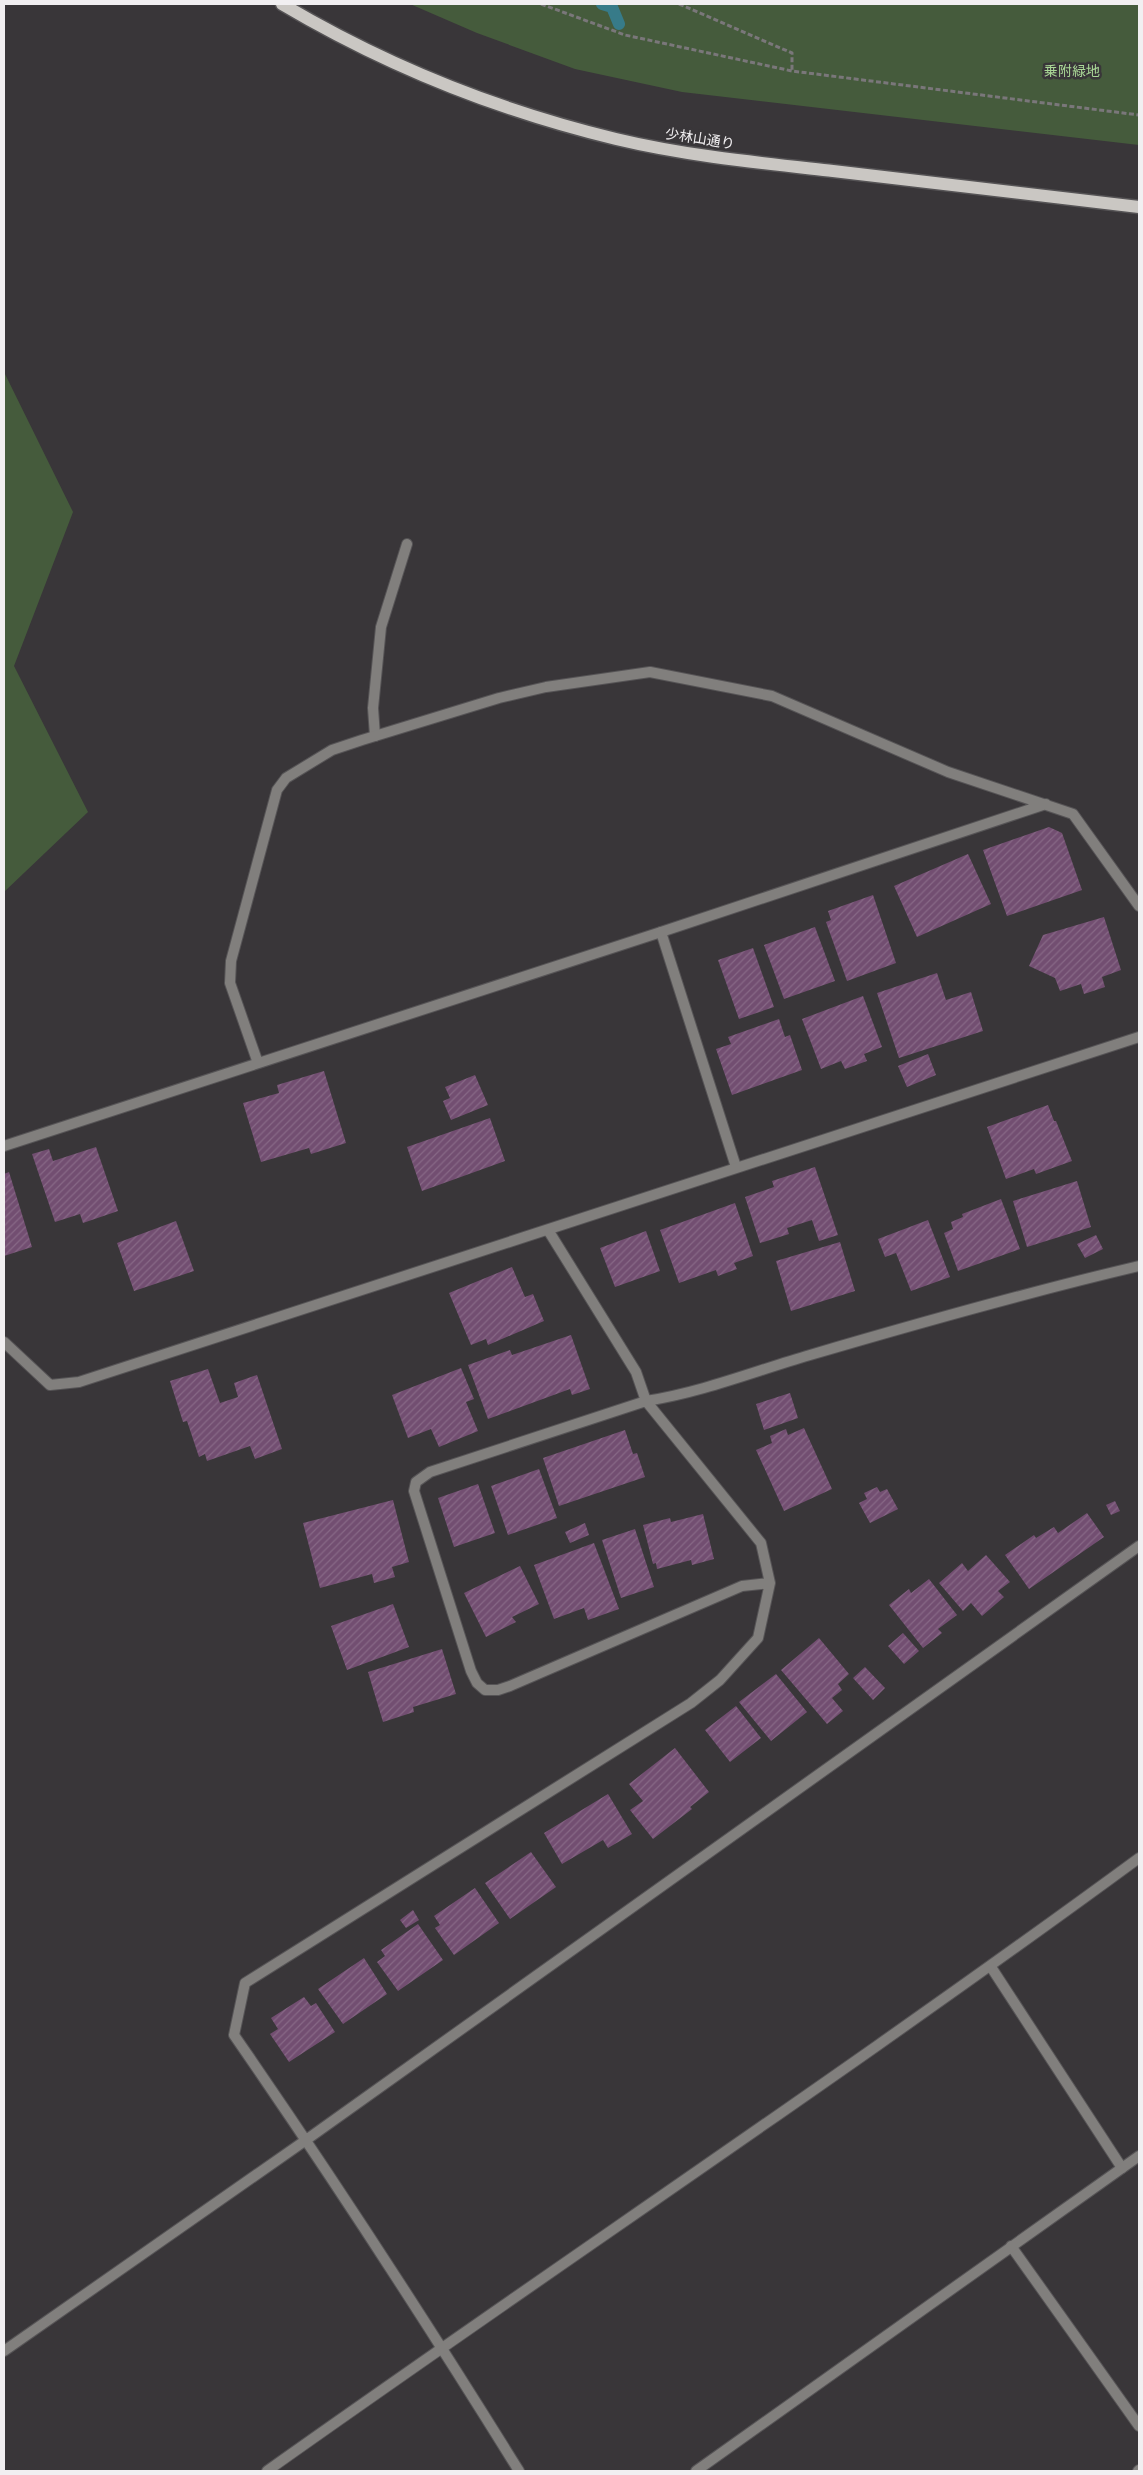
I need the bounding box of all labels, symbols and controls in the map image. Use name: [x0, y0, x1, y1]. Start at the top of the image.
park label: 乗附緑地: [1044, 61, 1100, 80]
street label: 少林山通り: [664, 123, 736, 153]

